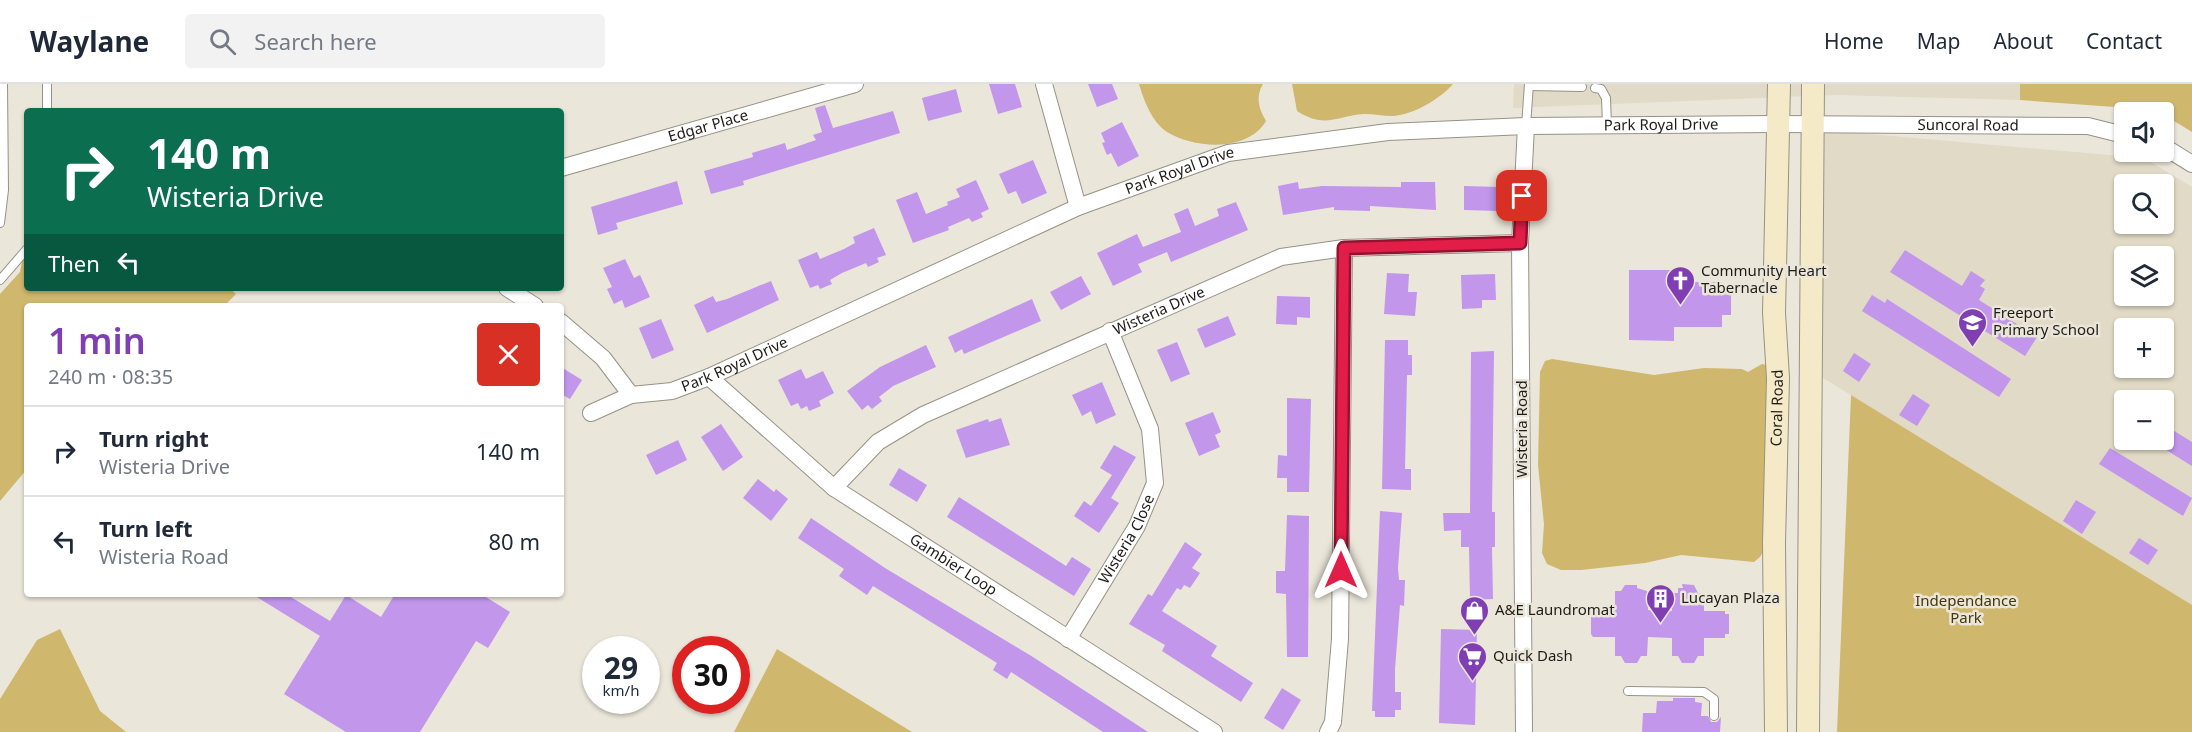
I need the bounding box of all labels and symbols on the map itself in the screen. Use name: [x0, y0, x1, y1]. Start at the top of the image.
street label: Edgar Place: [665, 104, 750, 146]
street label: Park Royal Drive: [1604, 113, 1719, 134]
street label: Suncoral Road: [1917, 114, 2019, 135]
street label: Park Royal Drive: [1122, 141, 1235, 198]
pin: [1496, 170, 1547, 221]
place label: Community Heart Tabernacle: [1701, 260, 1827, 297]
church icon: Community Heart Tabernacle: [1664, 264, 1696, 306]
street label: Wisteria Drive: [1109, 281, 1208, 339]
place label: Freeport Primary School: [1993, 302, 2099, 339]
school or university icon: Freeport Primary School: [1956, 306, 1988, 348]
street label: Park Royal Drive: [678, 331, 791, 396]
street label: Coral Road: [1765, 369, 1787, 447]
street label: Wisteria Road: [1511, 380, 1531, 478]
street label: Wisteria Close: [1093, 491, 1158, 587]
street label: Gambier Loop: [906, 528, 1001, 599]
position arrow: [1309, 538, 1373, 602]
building icon: Lucayan Plaza: [1644, 582, 1676, 624]
place label: Lucayan Plaza: [1681, 587, 1780, 607]
park label: Independance Park: [1915, 590, 2017, 627]
shop icon: A&E Laundromat: [1458, 594, 1490, 636]
place label: A&E Laundromat: [1495, 599, 1615, 619]
speed limit sign: 30: [672, 636, 750, 714]
supermarket icon: Quick Dash: [1456, 640, 1488, 682]
place label: Quick Dash: [1493, 645, 1573, 665]

